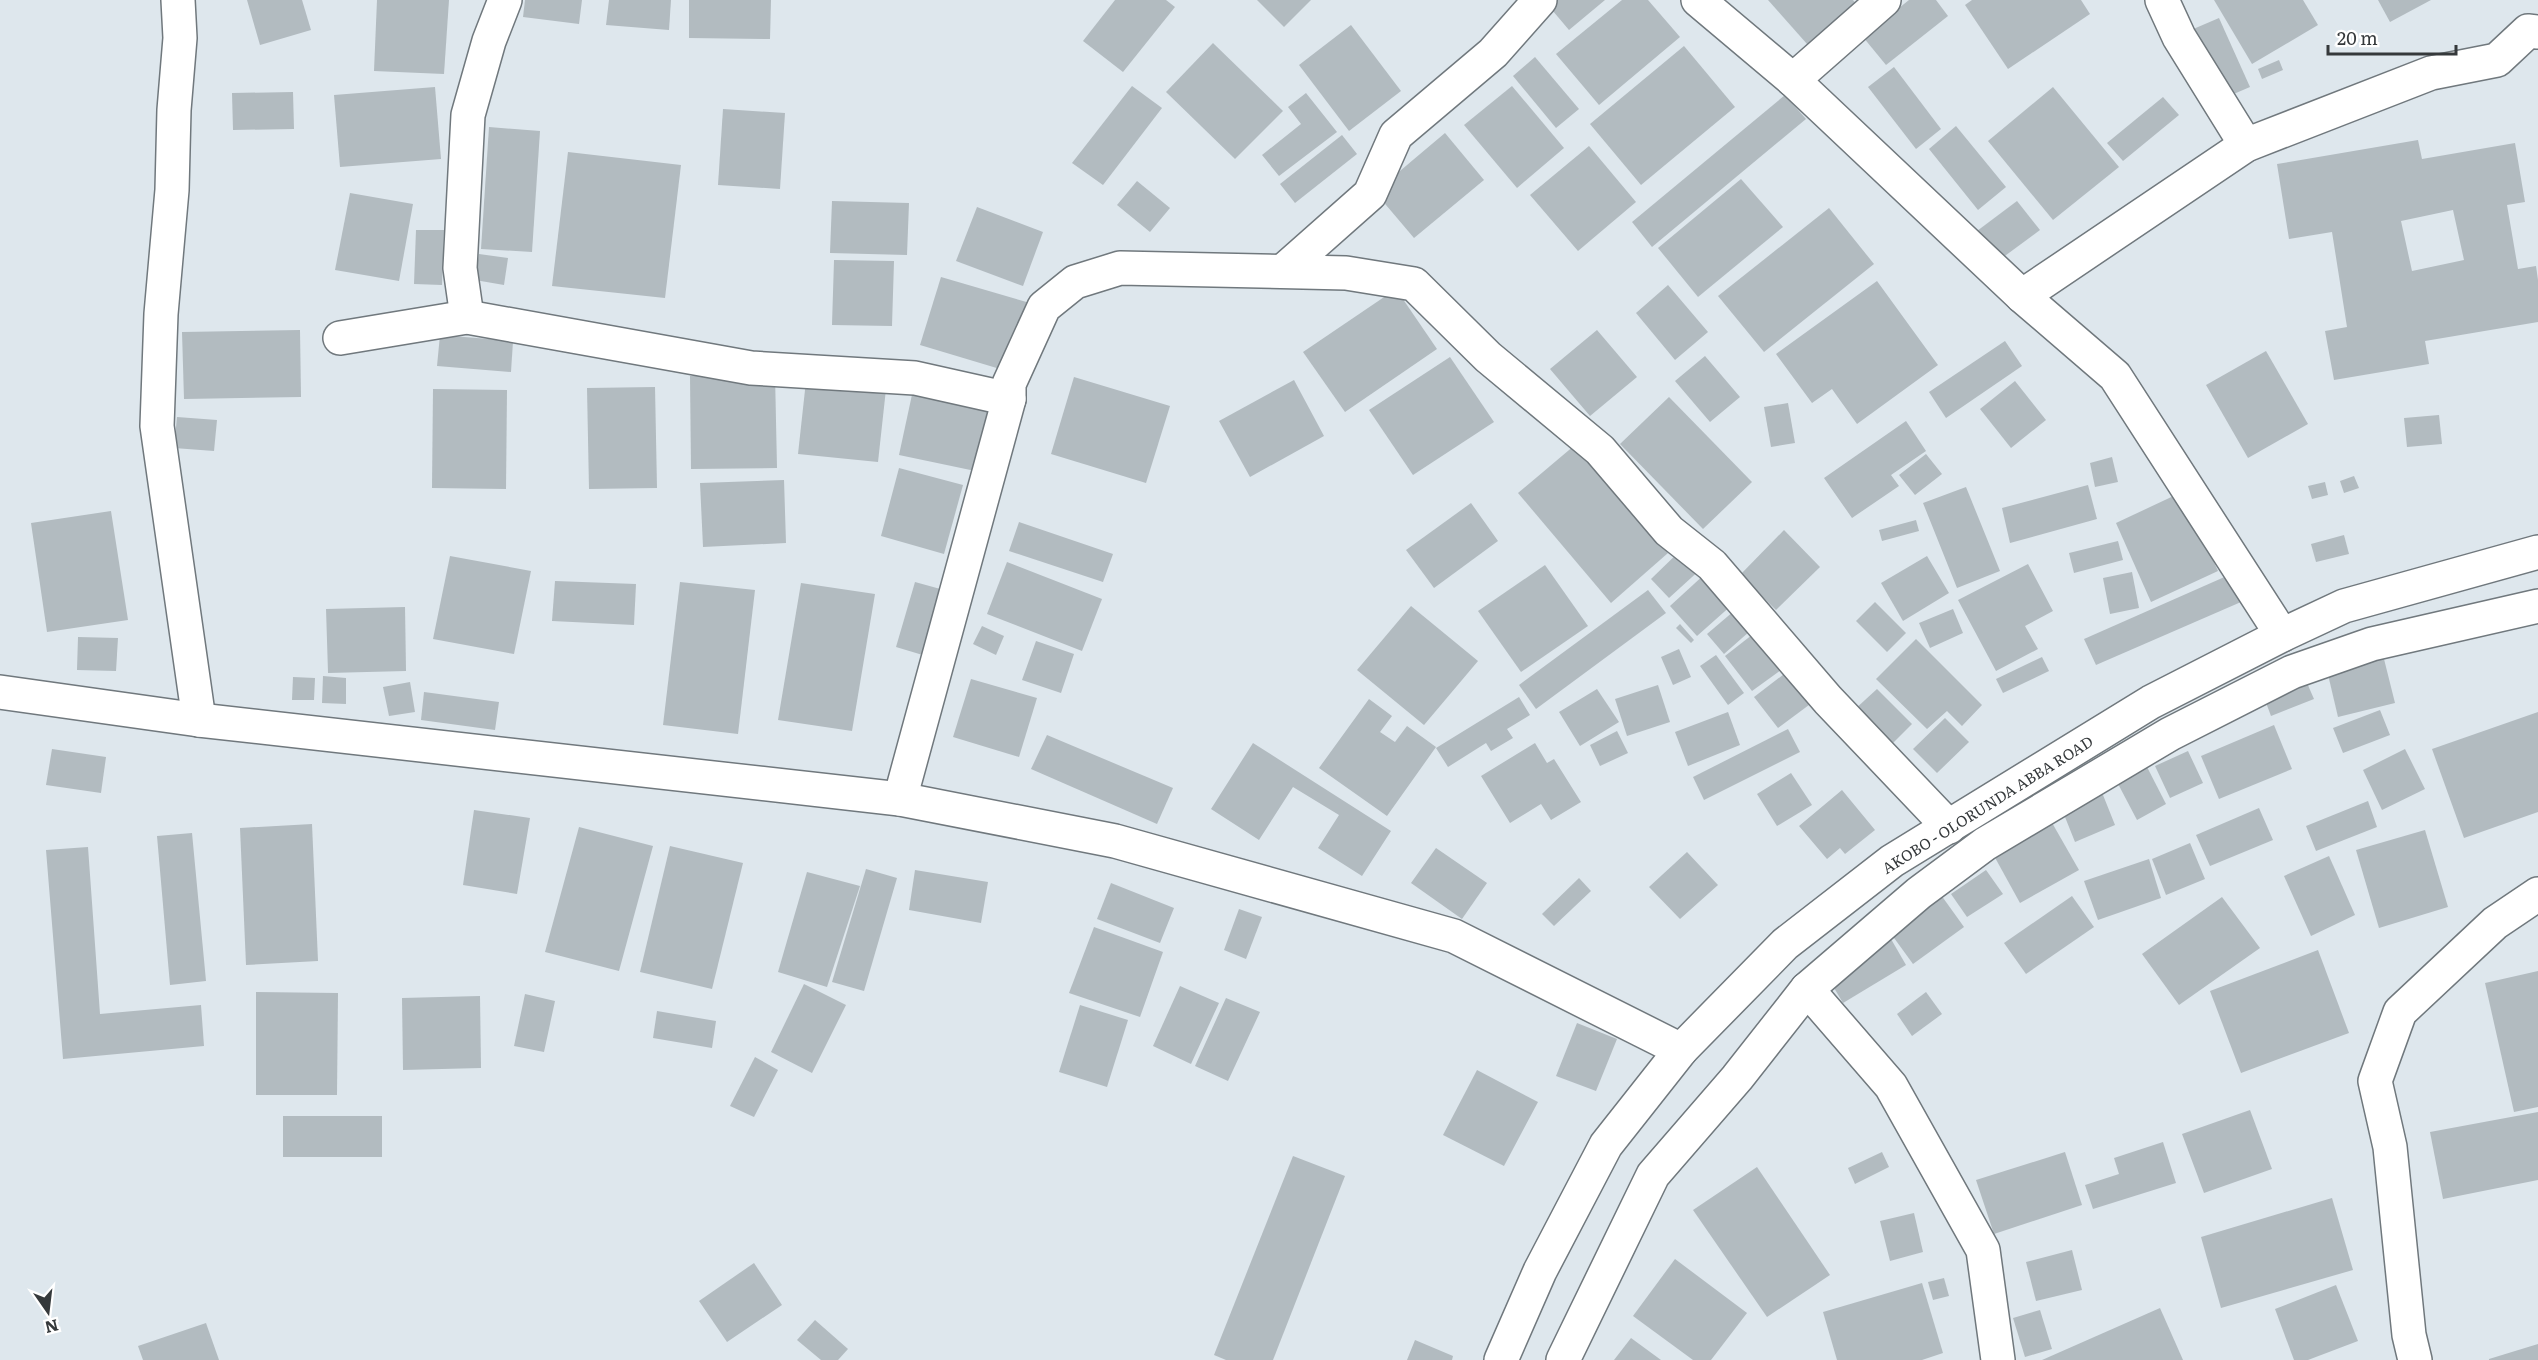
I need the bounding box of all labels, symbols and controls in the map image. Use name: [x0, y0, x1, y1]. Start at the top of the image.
scale bar: [2328, 18, 2456, 56]
text: 20 m: [2337, 24, 2378, 51]
street label: AKOBO - OLORUNDA ABBA ROAD: [1877, 729, 2097, 879]
north arrow: [18, 1282, 78, 1342]
text: N: [42, 1314, 61, 1341]

